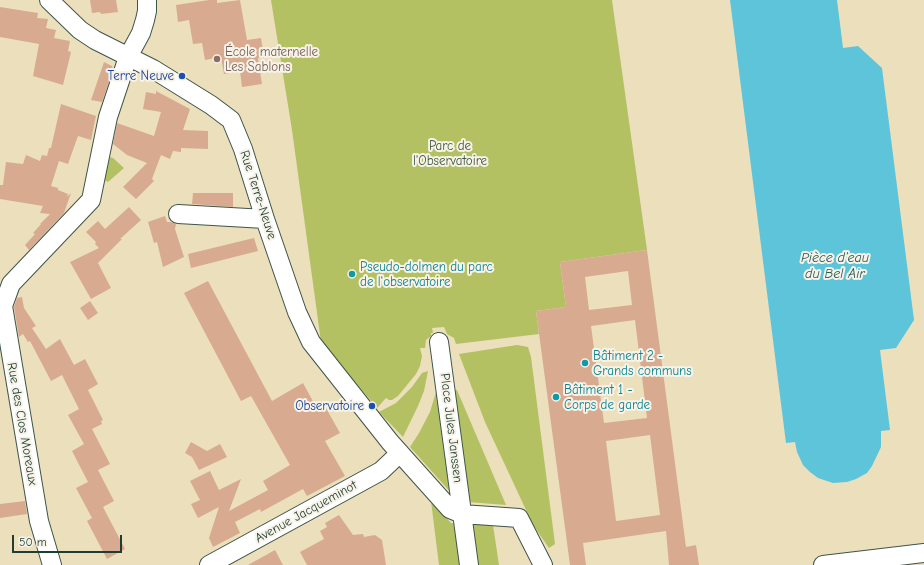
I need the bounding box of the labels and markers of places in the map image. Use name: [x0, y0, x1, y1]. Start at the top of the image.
place label: École maternelle Les Sablons: [225, 44, 318, 75]
marker: École maternelle Les Sablons: [212, 54, 222, 64]
place label: Terre Neuve: [107, 68, 174, 84]
marker: Terre Neuve: [177, 71, 187, 81]
place label: Pseudo-dolmen du parc de l'observatoire: [360, 259, 493, 290]
marker: Pseudo-dolmen du parc de l'observatoire: [347, 269, 357, 279]
place label: Bâtiment 2 - Grands communs: [593, 348, 692, 379]
marker: Bâtiment 2 - Grands communs: [580, 358, 590, 368]
place label: Bâtiment 1 - Corps de garde: [564, 382, 650, 413]
marker: Bâtiment 1 - Corps de garde: [551, 392, 561, 402]
place label: Observatoire: [295, 398, 364, 414]
marker: Observatoire: [367, 401, 377, 411]

